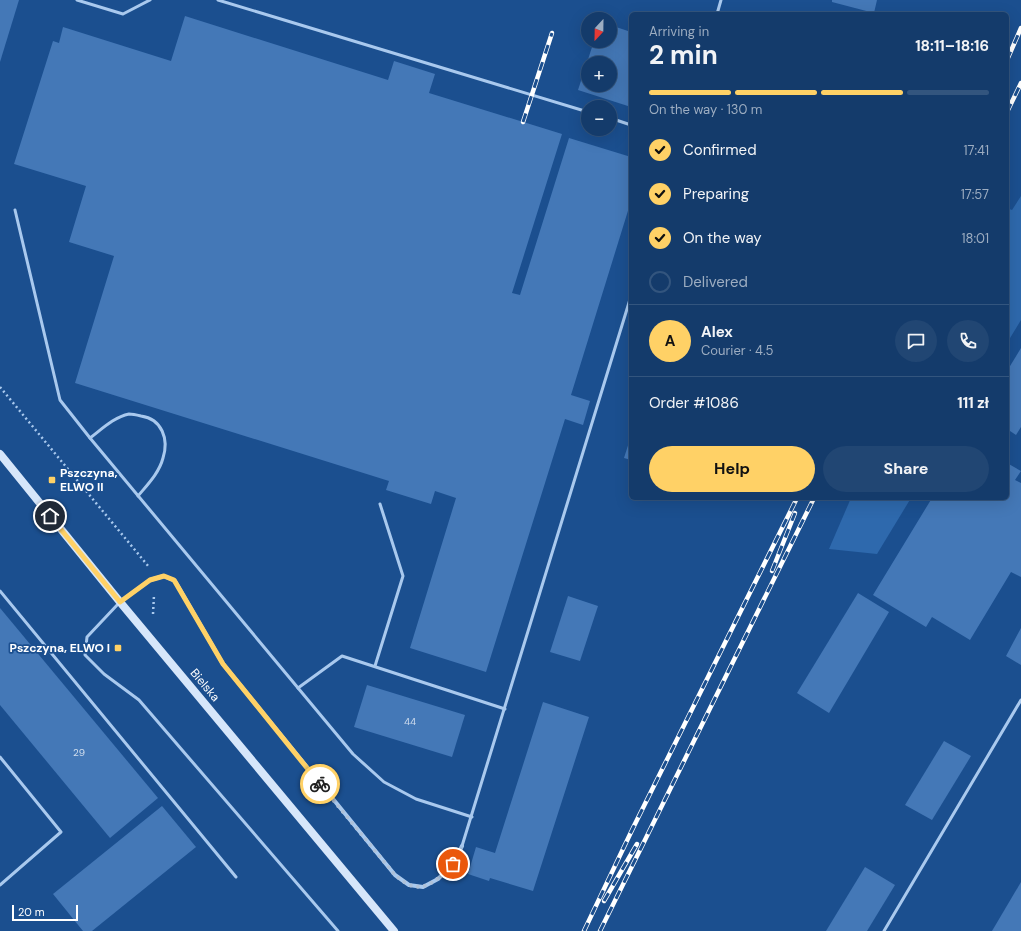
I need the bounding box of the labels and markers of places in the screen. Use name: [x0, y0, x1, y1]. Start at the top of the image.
place label: Pszczyna, ELWO II: [60, 465, 117, 495]
marker: Pszczyna, ELWO II: [47, 475, 57, 485]
pin: [33, 499, 67, 533]
place label: Pszczyna, ELWO I: [10, 640, 110, 656]
marker: Pszczyna, ELWO I: [113, 643, 123, 653]
pin: [436, 847, 470, 881]

